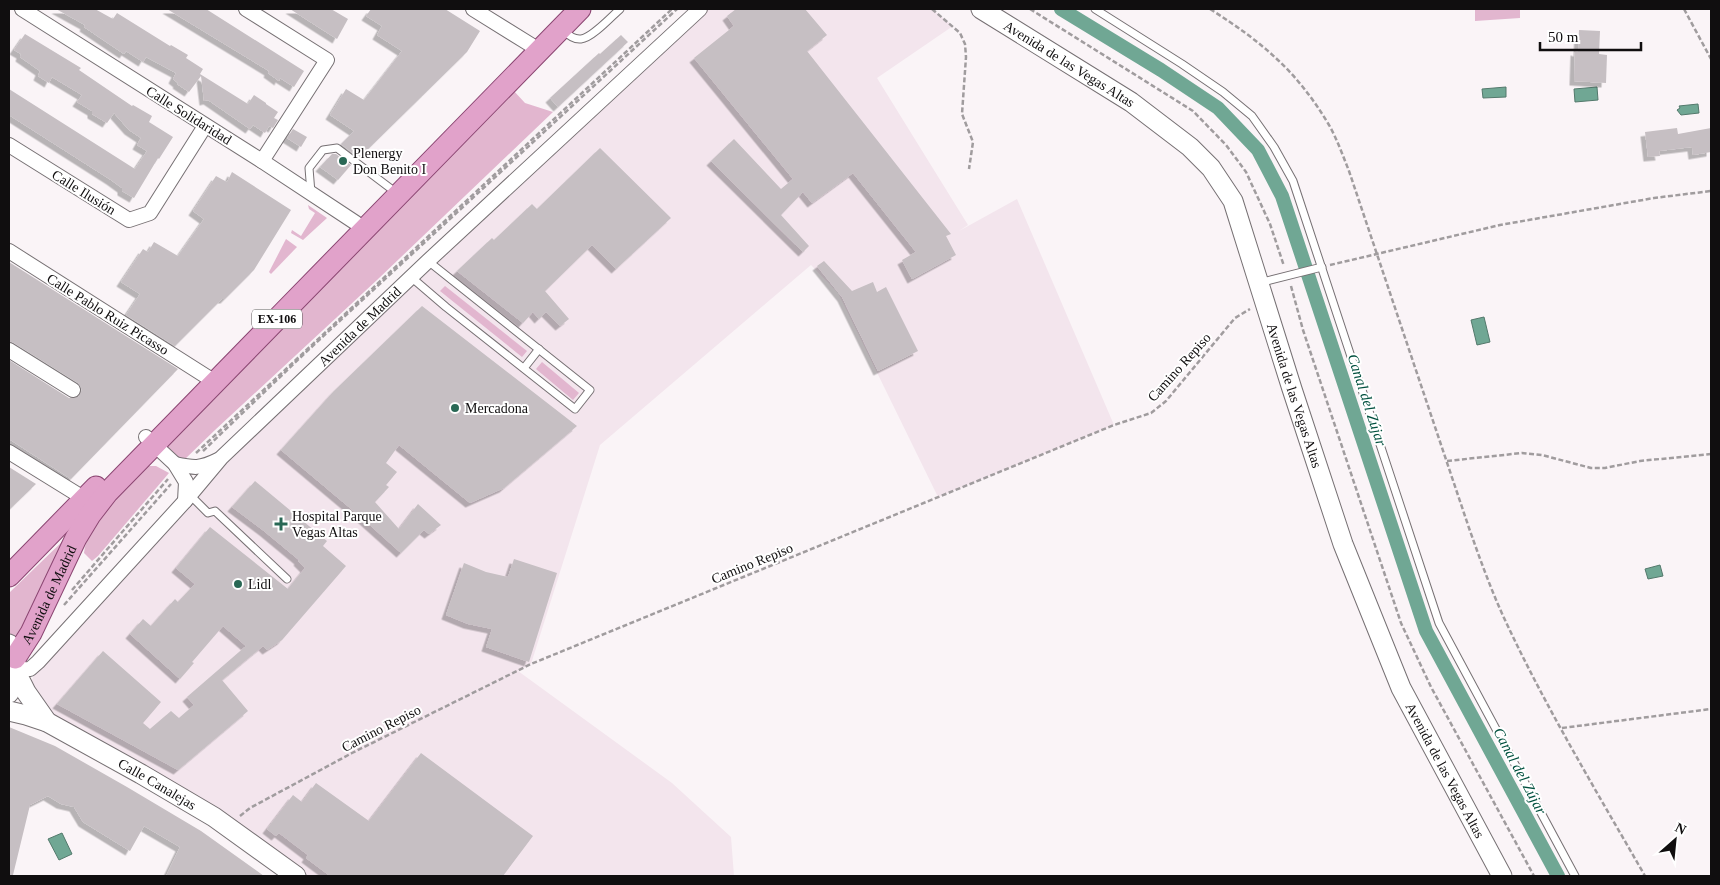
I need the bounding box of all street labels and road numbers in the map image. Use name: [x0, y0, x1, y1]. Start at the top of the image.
street label: Avenida de las Vegas Altas: [1001, 18, 1138, 110]
street label: Calle Solidaridad: [143, 83, 234, 148]
street label: Calle Ilusión: [49, 167, 118, 218]
street label: Calle Pablo Ruiz Picasso: [44, 271, 171, 358]
street label: Avenida de Madrid: [316, 284, 404, 369]
road number: EX-106: [252, 310, 302, 328]
street label: Avenida de las Vegas Altas: [1264, 321, 1324, 470]
street label: Camino Repiso: [1145, 330, 1214, 405]
street label: Camino Repiso: [709, 540, 795, 587]
street label: Avenida de Madrid: [19, 543, 79, 647]
street label: Avenida de las Vegas Altas: [1402, 700, 1487, 841]
street label: Camino Repiso: [339, 702, 423, 755]
street label: Calle Canalejas: [115, 756, 199, 813]

